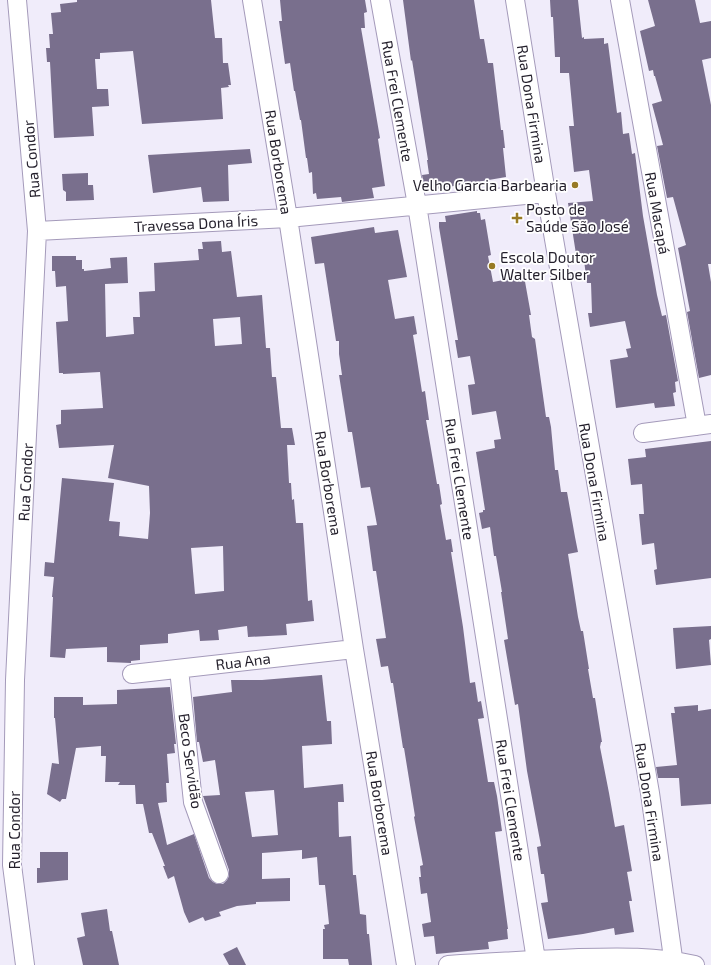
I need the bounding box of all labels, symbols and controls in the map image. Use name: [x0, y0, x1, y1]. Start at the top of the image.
street label: Rua Frei Clemente: [378, 39, 418, 163]
street label: Rua Dona Firmina: [514, 43, 550, 165]
street label: Rua Borborema: [262, 108, 296, 216]
street label: Rua Condor: [19, 119, 43, 199]
street label: Rua Macapá: [642, 170, 674, 256]
place label: Velho Garcia Barbearia: [413, 176, 567, 194]
marker: Velho Garcia Barbearia: [570, 180, 580, 190]
place label: Posto de Saúde São José: [526, 200, 629, 235]
street label: Travessa Dona Íris: [133, 211, 259, 235]
marker: Posto de Saúde São José: [511, 212, 523, 224]
place label: Escola Doutor Walter Silber: [500, 248, 595, 283]
marker: Escola Doutor Walter Silber: [487, 261, 497, 271]
street label: Rua Frei Clemente: [441, 417, 479, 541]
street label: Rua Dona Firmina: [576, 421, 614, 543]
street label: Rua Borborema: [312, 429, 346, 537]
street label: Rua Condor: [14, 442, 36, 522]
street label: Rua Ana: [214, 649, 272, 673]
street label: Beco Servidão: [175, 712, 207, 810]
street label: Rua Frei Clemente: [492, 738, 530, 862]
street label: Rua Dona Firmina: [632, 741, 668, 863]
street label: Rua Borborema: [363, 749, 397, 857]
street label: Rua Condor: [5, 791, 23, 869]

